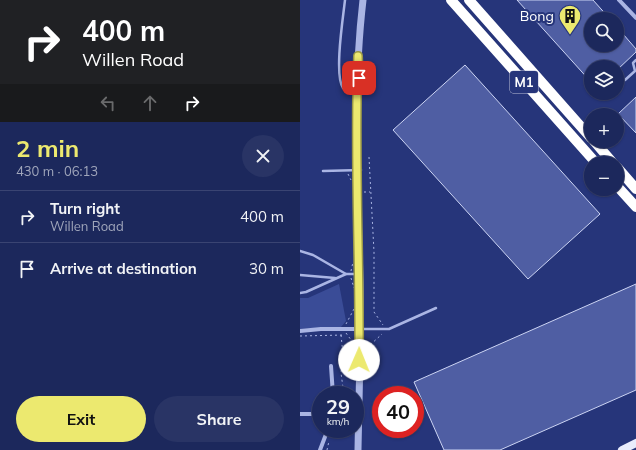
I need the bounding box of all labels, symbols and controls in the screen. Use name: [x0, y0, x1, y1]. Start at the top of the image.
building icon: Bong: [557, 3, 583, 36]
place label: Bong: [520, 7, 554, 25]
map controls: [584, 12, 624, 196]
button: search: [584, 12, 624, 52]
text: 400 m: [82, 13, 165, 48]
icon: right: [16, 16, 68, 68]
text: Willen Road: [82, 48, 184, 71]
button: layers: [584, 60, 624, 100]
pin: [342, 61, 376, 95]
icon: arrive: [348, 67, 370, 89]
road number: M1: [510, 71, 538, 93]
icon: left: [97, 92, 119, 114]
icon: ahead: [139, 92, 161, 114]
icon: right: [181, 92, 203, 114]
button: +: [584, 108, 624, 148]
text: 2 min: [16, 133, 79, 163]
button: close: [242, 135, 284, 177]
button: −: [584, 156, 624, 196]
text: 430 m · 06:13: [16, 163, 98, 179]
text: Turn right: [50, 199, 120, 218]
icon: right: [16, 206, 38, 228]
text: 400 m: [240, 207, 284, 226]
text: Willen Road: [50, 218, 124, 234]
icon: arrive: [16, 258, 38, 280]
text: Arrive at destination: [50, 259, 197, 278]
text: 30 m: [249, 259, 284, 278]
position arrow: [338, 339, 380, 381]
speed limit sign: 40: [372, 386, 424, 438]
text: 29: [326, 394, 350, 419]
button: Exit: [16, 396, 146, 442]
button: Share: [154, 396, 284, 442]
text: km/h: [327, 415, 349, 428]

